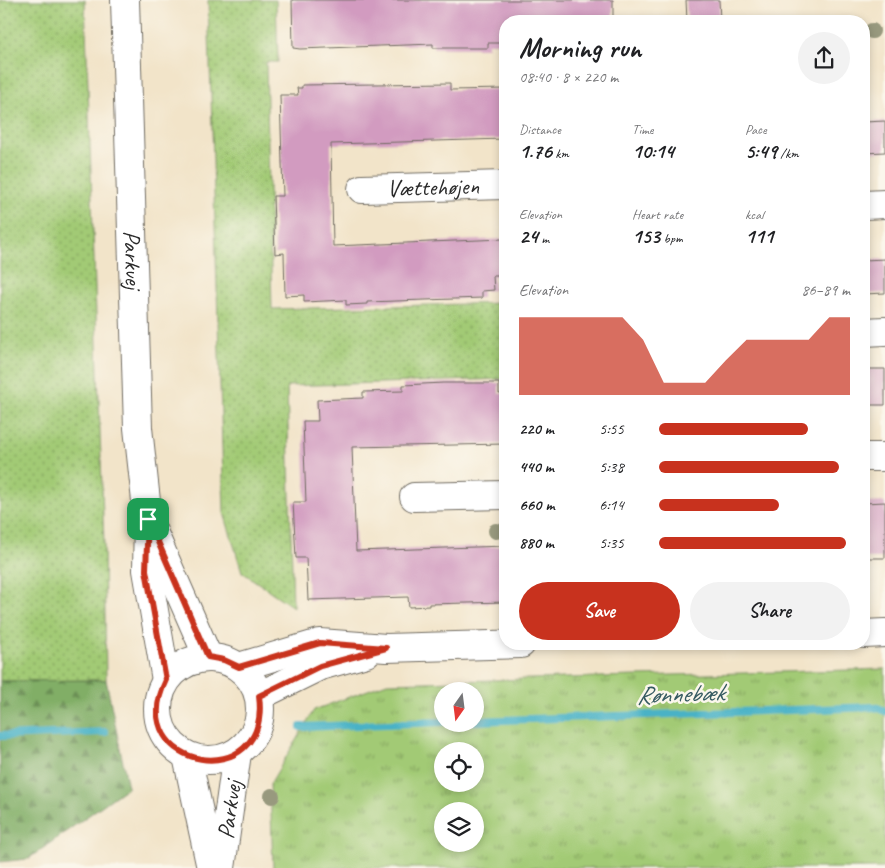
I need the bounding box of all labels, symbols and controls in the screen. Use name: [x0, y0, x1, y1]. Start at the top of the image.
text: Morning run: [519, 30, 641, 65]
button: share: [798, 32, 850, 84]
text: 08:40 · 8 × 220 m: [519, 67, 618, 87]
text: Distance: [519, 121, 561, 138]
text: Time: [632, 121, 653, 138]
text: Pace: [745, 121, 767, 138]
text: 1.76: [519, 138, 552, 164]
text: 10:14: [632, 138, 674, 164]
text: 5:49: [745, 138, 777, 164]
text: km: [552, 145, 569, 162]
text: /km: [777, 145, 799, 162]
street label: Vættehøjen: [386, 171, 480, 203]
text: Elevation: [519, 206, 562, 223]
text: Heart rate: [632, 206, 683, 223]
text: kcal: [745, 206, 764, 223]
text: 24: [519, 223, 538, 249]
text: 153: [632, 223, 660, 249]
text: 111: [745, 223, 773, 249]
street label: Parkvej: [117, 230, 149, 293]
text: m: [538, 230, 549, 247]
text: bpm: [660, 230, 683, 247]
text: Elevation: [519, 280, 568, 300]
text: 86–89 m: [801, 280, 850, 300]
text: 220 m: [519, 419, 554, 439]
text: 5:55: [599, 419, 624, 439]
text: 440 m: [519, 457, 554, 477]
text: 5:38: [599, 457, 624, 477]
text: 660 m: [519, 495, 554, 515]
text: 6:14: [599, 495, 624, 515]
pin: [127, 498, 169, 540]
icon: arrive: [134, 505, 162, 533]
text: 880 m: [519, 533, 554, 553]
text: 5:35: [599, 533, 624, 553]
button: Save: [519, 582, 680, 640]
button: Share: [690, 582, 850, 640]
water label: Rønnebæk: [636, 676, 729, 712]
north arrow: [434, 682, 484, 732]
map controls: [434, 682, 484, 852]
button: locate: [434, 742, 484, 792]
street label: Parkvej: [210, 775, 248, 841]
button: layers: [434, 802, 484, 852]

